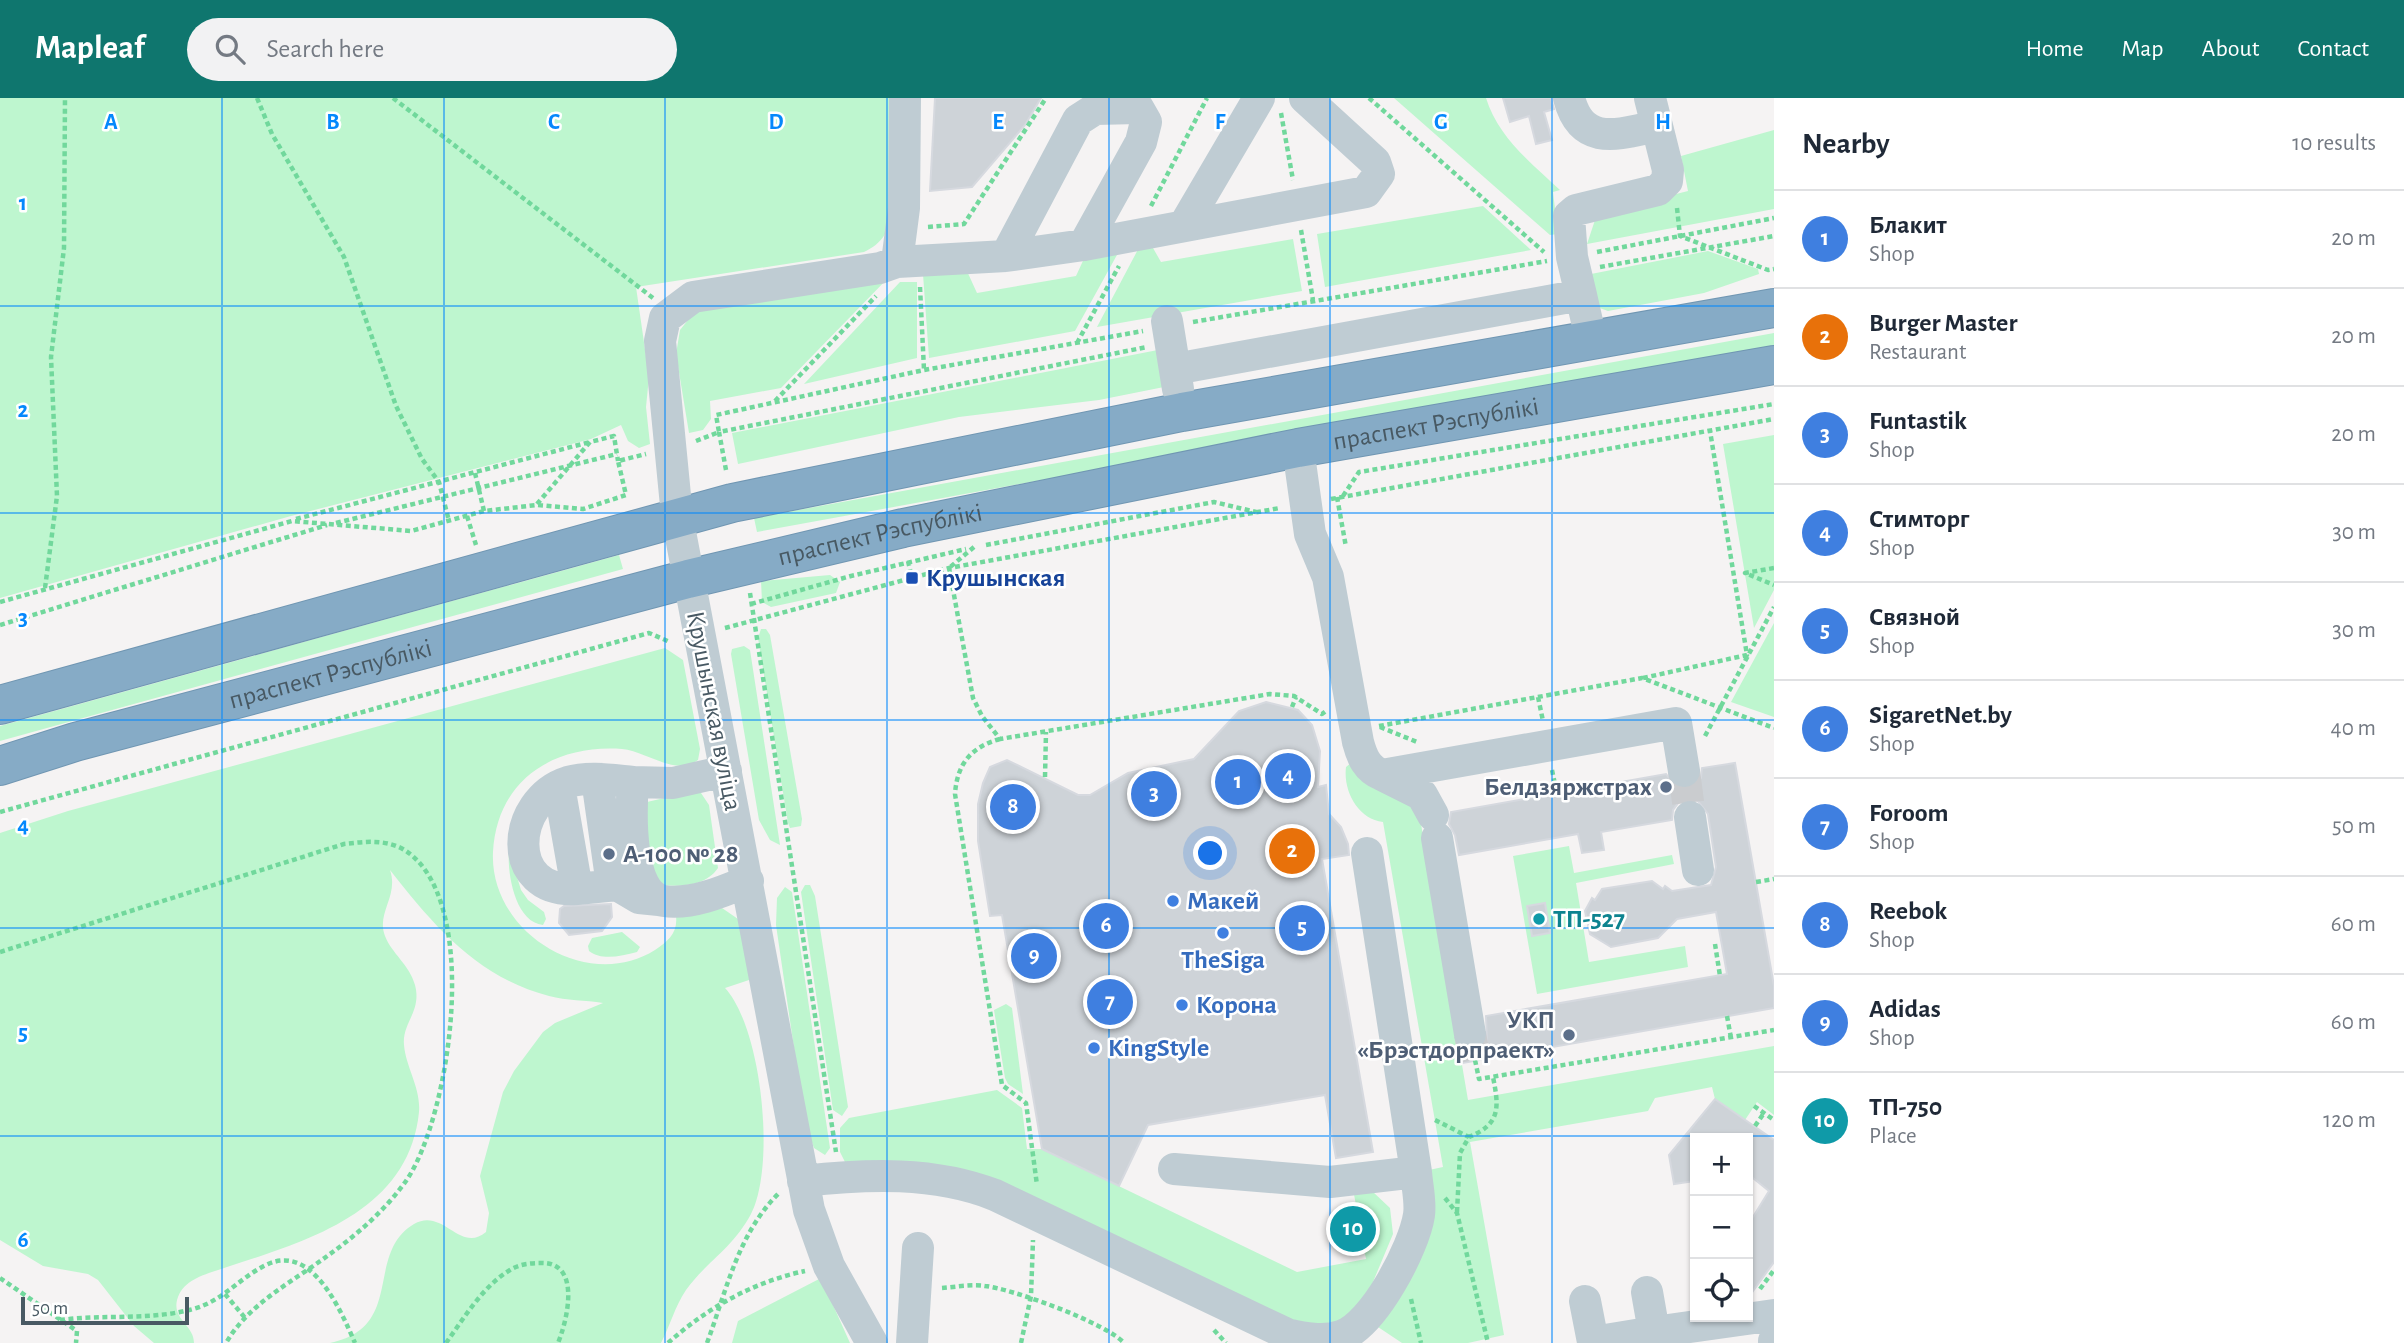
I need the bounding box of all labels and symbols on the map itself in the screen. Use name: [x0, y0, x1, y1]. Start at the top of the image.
text: A: [104, 111, 118, 134]
text: B: [326, 111, 340, 134]
text: C: [548, 111, 560, 134]
text: D: [768, 111, 784, 134]
text: E: [992, 111, 1004, 134]
text: F: [1215, 111, 1226, 134]
text: G: [1434, 111, 1448, 134]
text: H: [1655, 111, 1671, 134]
text: 1: [19, 192, 27, 215]
street label: праспект Рэспублікі: [1331, 393, 1541, 455]
text: 2: [18, 399, 29, 422]
street label: праспект Рэспублікі: [775, 499, 984, 570]
place label: Крушынская: [926, 565, 1065, 591]
marker: Крушынская: [904, 570, 920, 586]
text: 3: [18, 607, 28, 630]
street label: Крушынская вуліца: [682, 609, 746, 813]
street label: праспект Рэспублікі: [226, 635, 435, 713]
pin: 4: [1265, 750, 1311, 802]
pin: 1: [1215, 756, 1261, 808]
pin: 3: [1131, 768, 1177, 820]
place label: Белдзяржстрах: [1484, 774, 1652, 800]
marker: Белдзяржстрах: [1658, 779, 1674, 795]
pin: 8: [990, 781, 1036, 833]
text: 4: [17, 814, 29, 837]
pin: 2: [1269, 825, 1315, 877]
your location: [1193, 836, 1227, 870]
place label: А-100 № 28: [623, 841, 738, 867]
marker: А-100 № 28: [601, 846, 617, 862]
place label: Макей: [1187, 888, 1259, 914]
marker: Макей: [1165, 893, 1181, 909]
pin: 6: [1083, 900, 1129, 952]
pin: 5: [1279, 902, 1325, 954]
place label: ТП-527: [1553, 906, 1625, 932]
marker: ТП-527: [1531, 911, 1547, 927]
marker: TheSiga: [1215, 925, 1231, 941]
pin: 9: [1011, 930, 1057, 982]
place label: TheSiga: [1181, 947, 1265, 973]
pin: 7: [1087, 976, 1133, 1028]
place label: Корона: [1196, 992, 1277, 1018]
marker: Корона: [1174, 997, 1190, 1013]
place label: УКП «Брэстдорпраект»: [1357, 1007, 1555, 1063]
text: 5: [18, 1022, 28, 1045]
marker: УКП «Брэстдорпраект»: [1561, 1027, 1577, 1043]
place label: KingStyle: [1108, 1035, 1209, 1061]
marker: KingStyle: [1086, 1040, 1102, 1056]
pin: 10: [1330, 1203, 1376, 1255]
text: 6: [17, 1229, 29, 1252]
scale bar: [21, 1294, 189, 1326]

